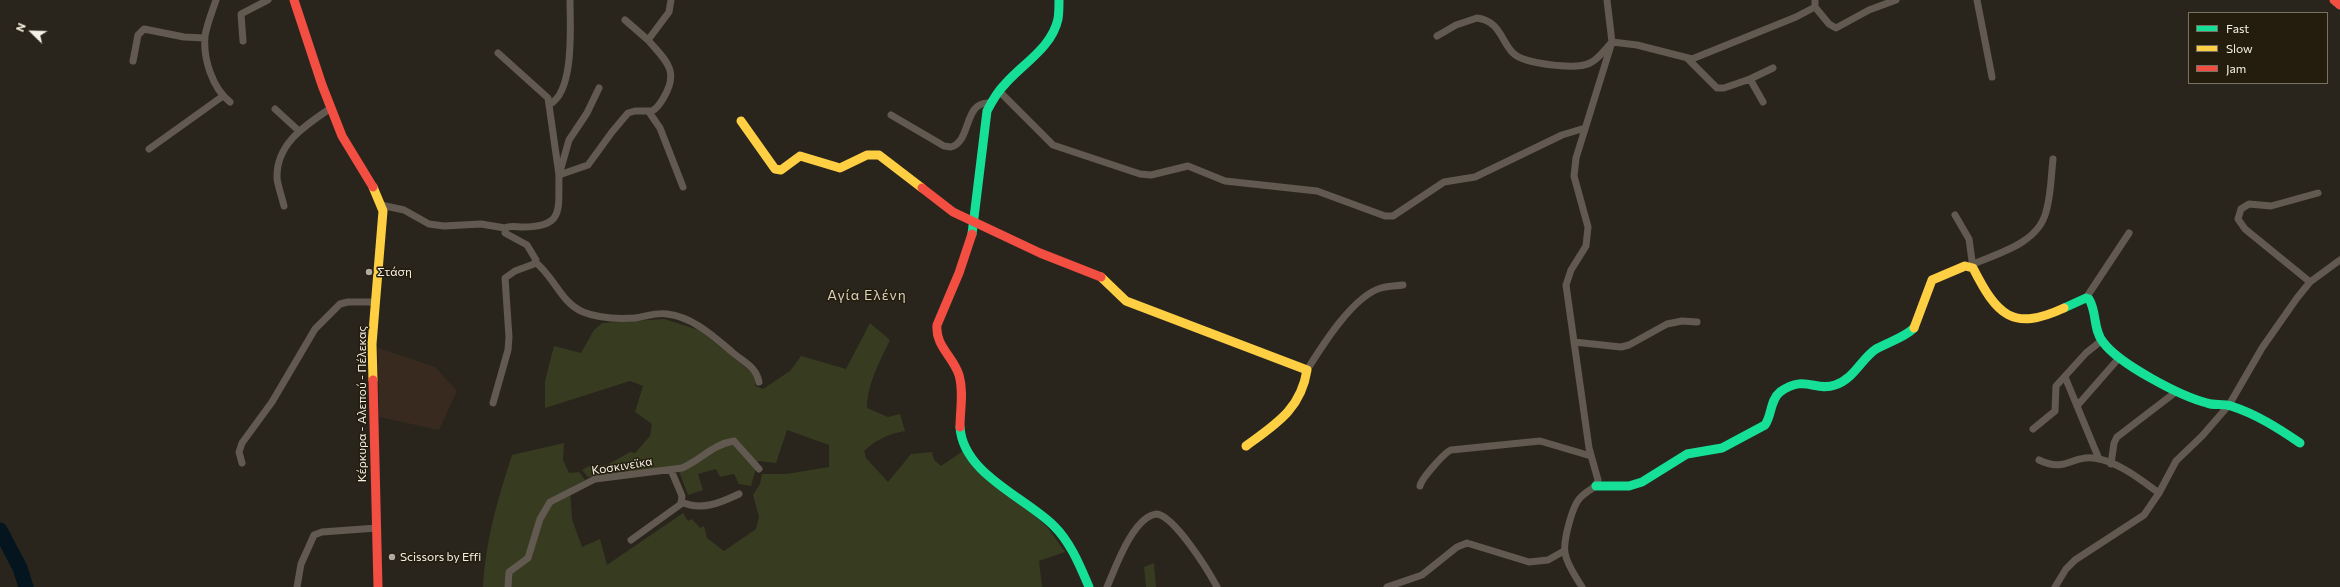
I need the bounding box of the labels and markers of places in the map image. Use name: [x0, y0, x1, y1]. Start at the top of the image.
place label: Στάση: [377, 265, 412, 279]
marker: Στάση: [364, 267, 374, 277]
place label: Scissors by Effi: [400, 550, 481, 564]
marker: Scissors by Effi: [387, 552, 397, 562]

